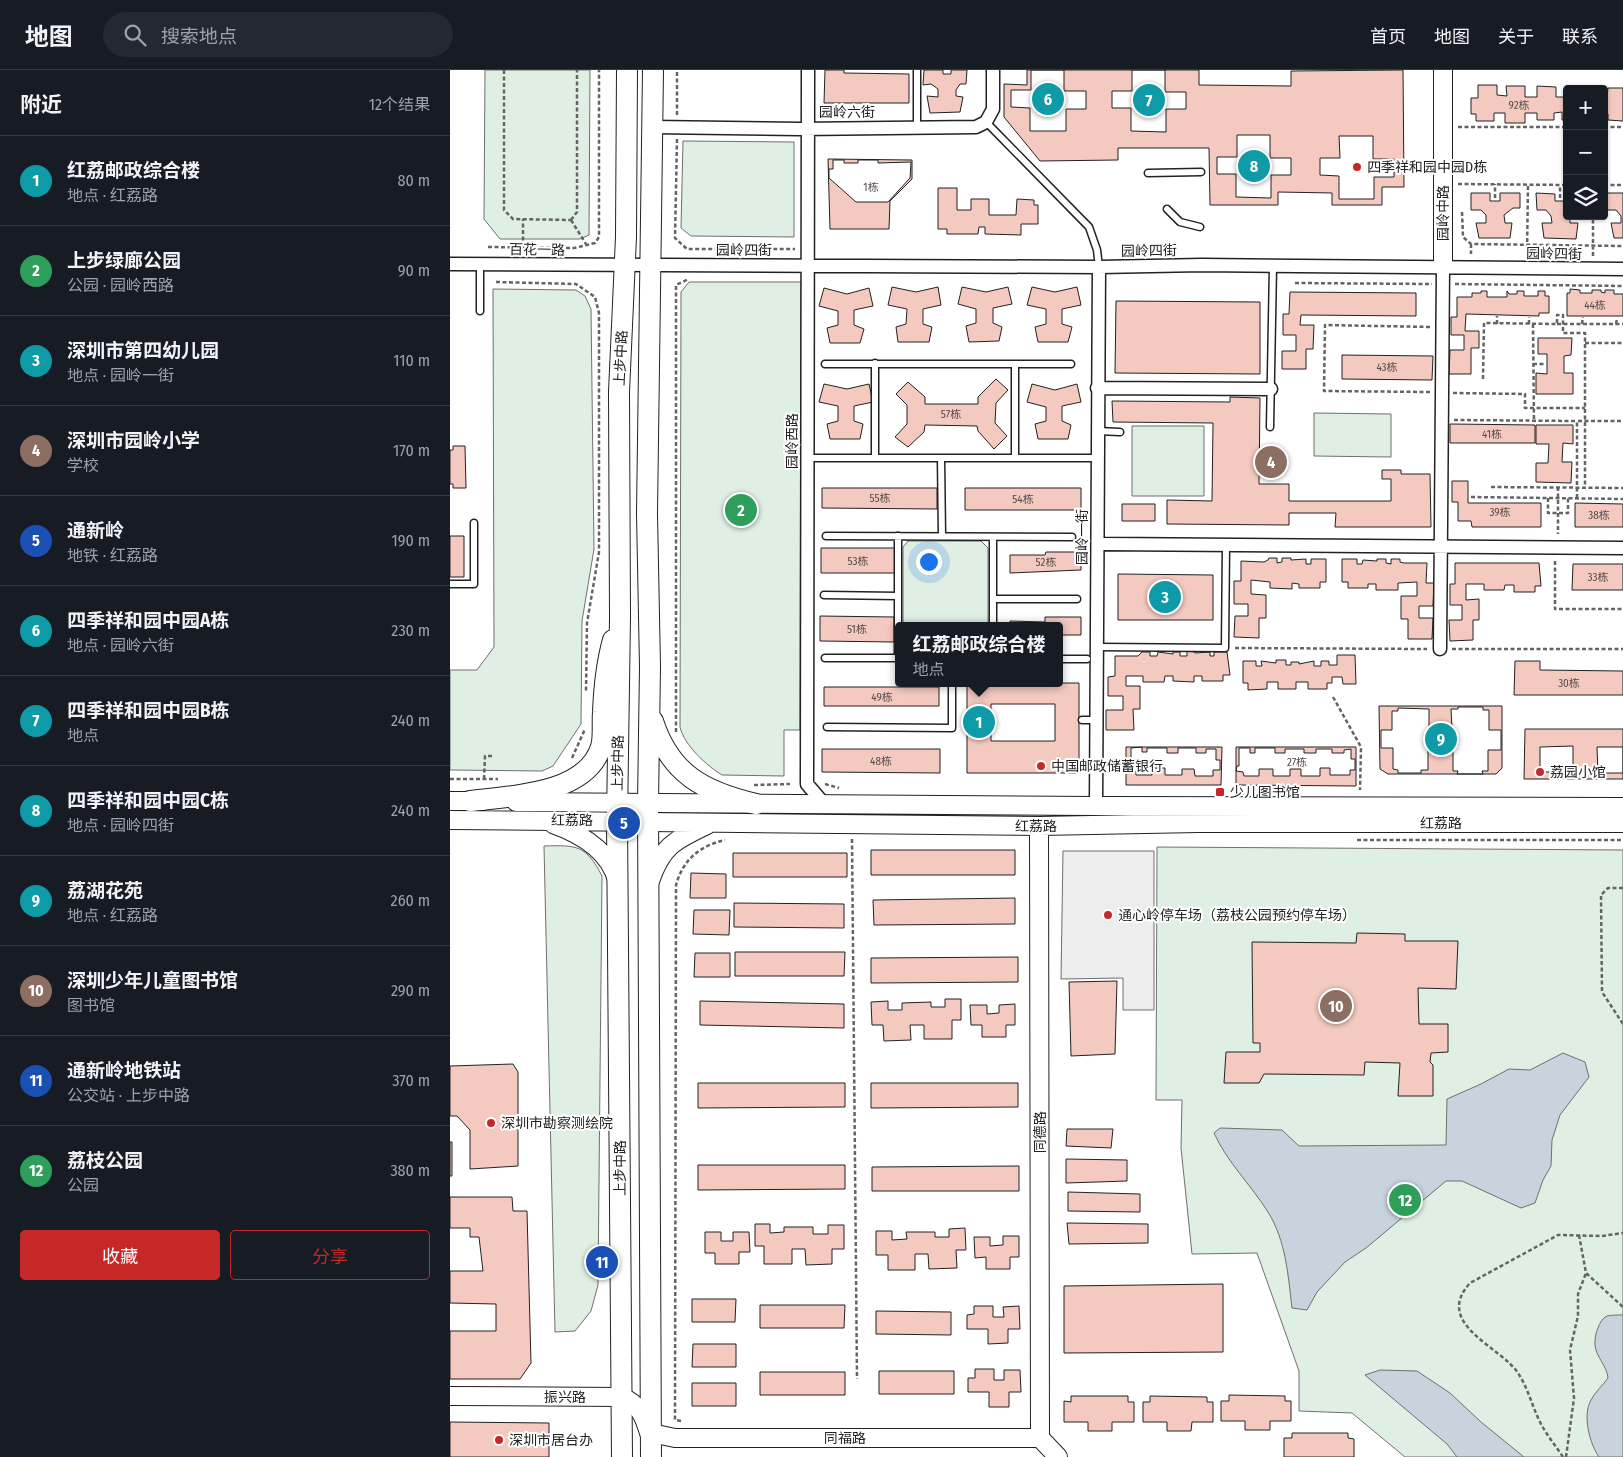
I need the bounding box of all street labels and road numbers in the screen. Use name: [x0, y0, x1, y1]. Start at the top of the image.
street label: 园岭六街: [819, 104, 875, 121]
street label: 园岭中路: [1435, 185, 1452, 241]
street label: 百花一路: [509, 241, 565, 259]
street label: 园岭四街: [716, 242, 772, 259]
street label: 园岭四街: [1121, 242, 1177, 260]
street label: 园岭四街: [1526, 245, 1582, 263]
street label: 上步中路: [611, 330, 631, 386]
street label: 园岭西路: [784, 413, 801, 469]
street label: 园岭一街: [1074, 509, 1091, 565]
street label: 上步中路: [609, 735, 627, 791]
street label: 红荔路: [551, 812, 593, 829]
street label: 红荔路: [1420, 815, 1462, 832]
street label: 红荔路: [1015, 818, 1057, 835]
street label: 同德路: [1032, 1111, 1049, 1153]
street label: 上步中路: [612, 1140, 629, 1196]
street label: 振兴路: [544, 1389, 586, 1406]
street label: 同福路: [824, 1430, 866, 1447]

